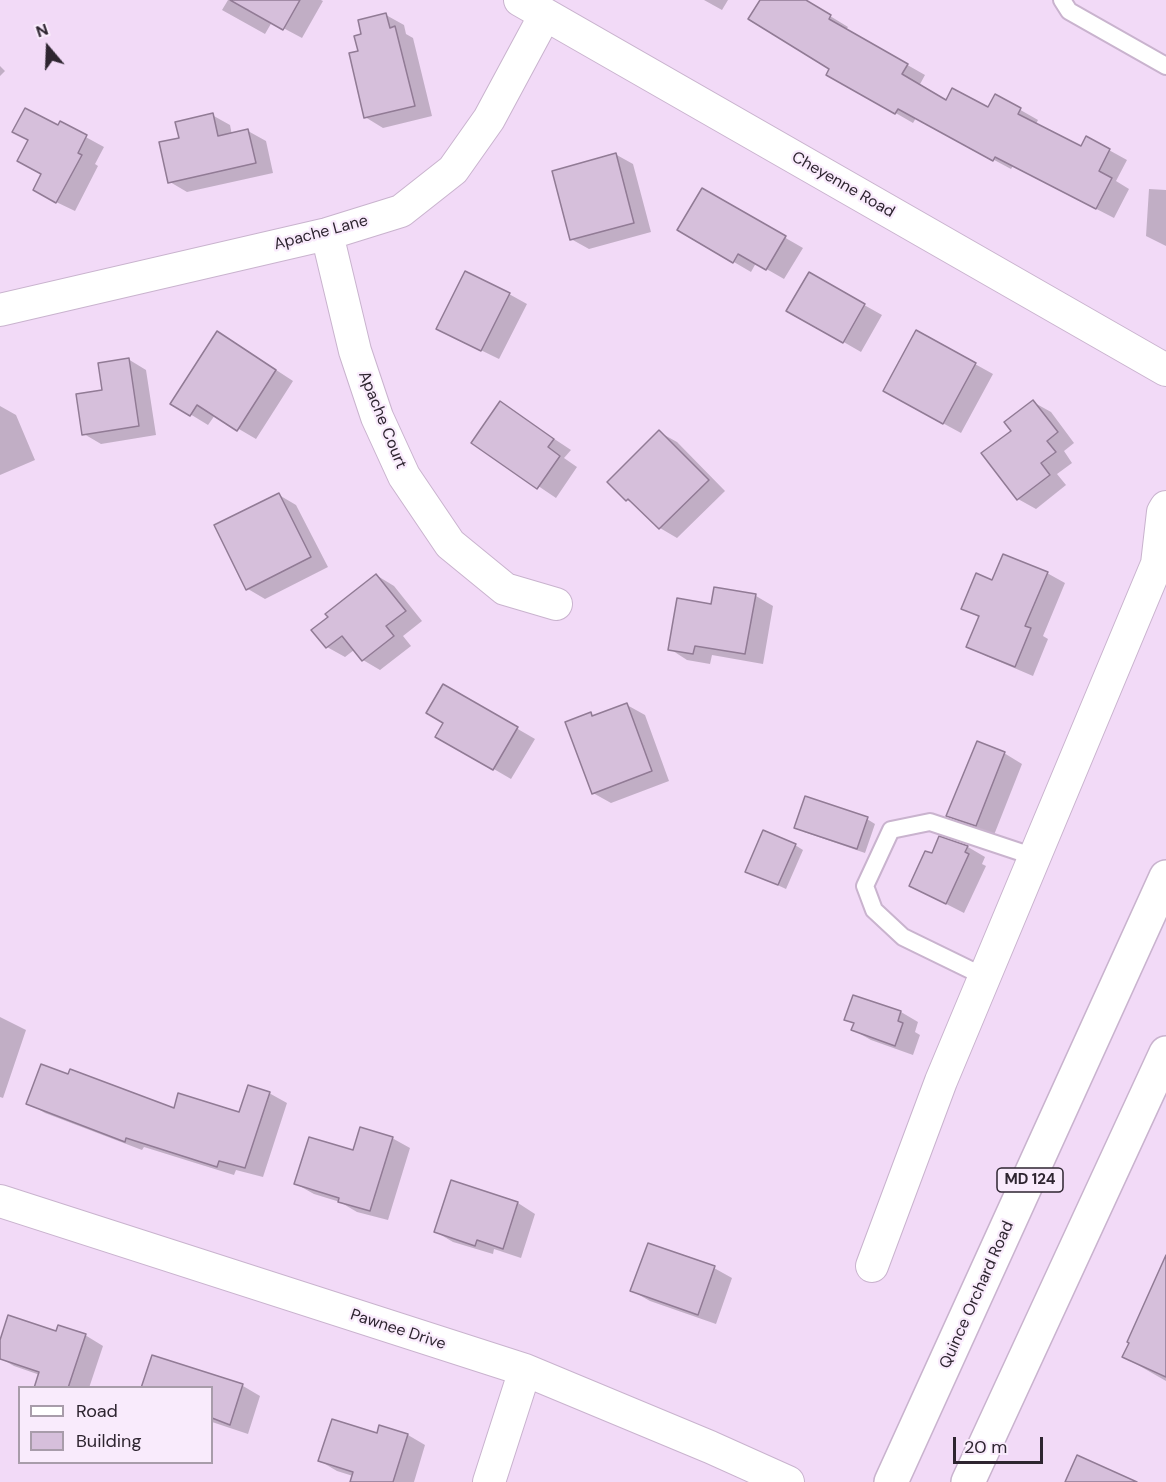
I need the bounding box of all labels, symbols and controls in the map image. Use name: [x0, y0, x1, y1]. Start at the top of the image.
north arrow: [18, 18, 78, 78]
text: N: [33, 19, 51, 42]
street label: Cheyenne Road: [788, 148, 898, 222]
street label: Apache Lane: [272, 211, 370, 255]
street label: Apache Court: [354, 368, 410, 472]
road number: MD 124: [997, 1168, 1063, 1192]
street label: Quince Orchard Road: [936, 1218, 1018, 1372]
street label: Pawnee Drive: [348, 1306, 448, 1354]
legend: [18, 1386, 213, 1464]
text: Road: [76, 1399, 118, 1423]
scale bar: [956, 1425, 1046, 1463]
text: Building: [76, 1429, 141, 1453]
text: 20 m: [964, 1435, 1007, 1459]

